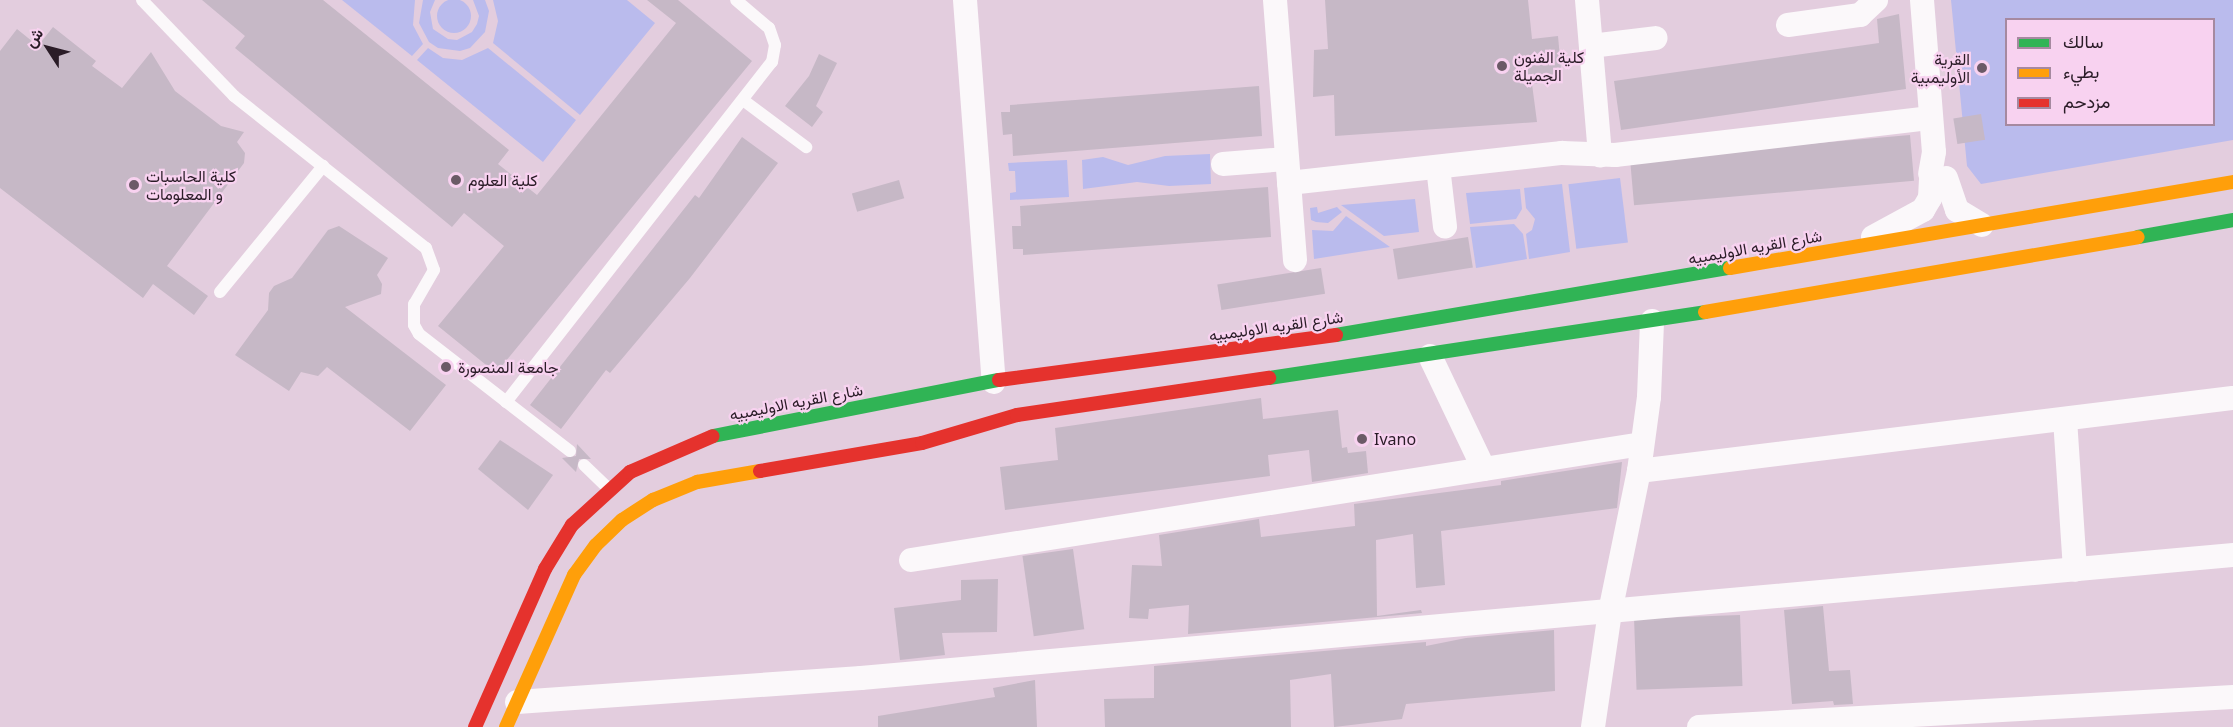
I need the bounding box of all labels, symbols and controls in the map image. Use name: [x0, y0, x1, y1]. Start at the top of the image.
north arrow: [18, 18, 78, 78]
legend: [2005, 18, 2215, 126]
text: ش: [19, 23, 48, 52]
text: سالك: [2063, 29, 2103, 53]
place label: كلية الفنون الجميلة: [1514, 47, 1584, 85]
place label: القرية الأوليمبية: [1911, 49, 1970, 87]
marker: كلية الفنون الجميلة: [1495, 59, 1509, 73]
text: بطيء: [2063, 59, 2099, 83]
marker: القرية الأوليمبية: [1975, 61, 1989, 75]
text: مزدحم: [2063, 89, 2110, 113]
place label: كلية الحاسبات و المعلومات: [146, 166, 236, 204]
place label: كلية العلوم: [468, 170, 538, 190]
marker: كلية العلوم: [449, 173, 463, 187]
marker: كلية الحاسبات و المعلومات: [127, 178, 141, 192]
street label: شارع القريه الاوليمبيه: [1687, 226, 1823, 268]
street label: شارع القريه الاوليمبيه: [1208, 307, 1344, 345]
place label: جامعة المنصورة: [458, 357, 558, 377]
marker: جامعة المنصورة: [439, 360, 453, 374]
street label: شارع القريه الاوليمبيه: [728, 380, 864, 424]
place label: Ivano: [1374, 429, 1416, 449]
marker: Ivano: [1355, 432, 1369, 446]

